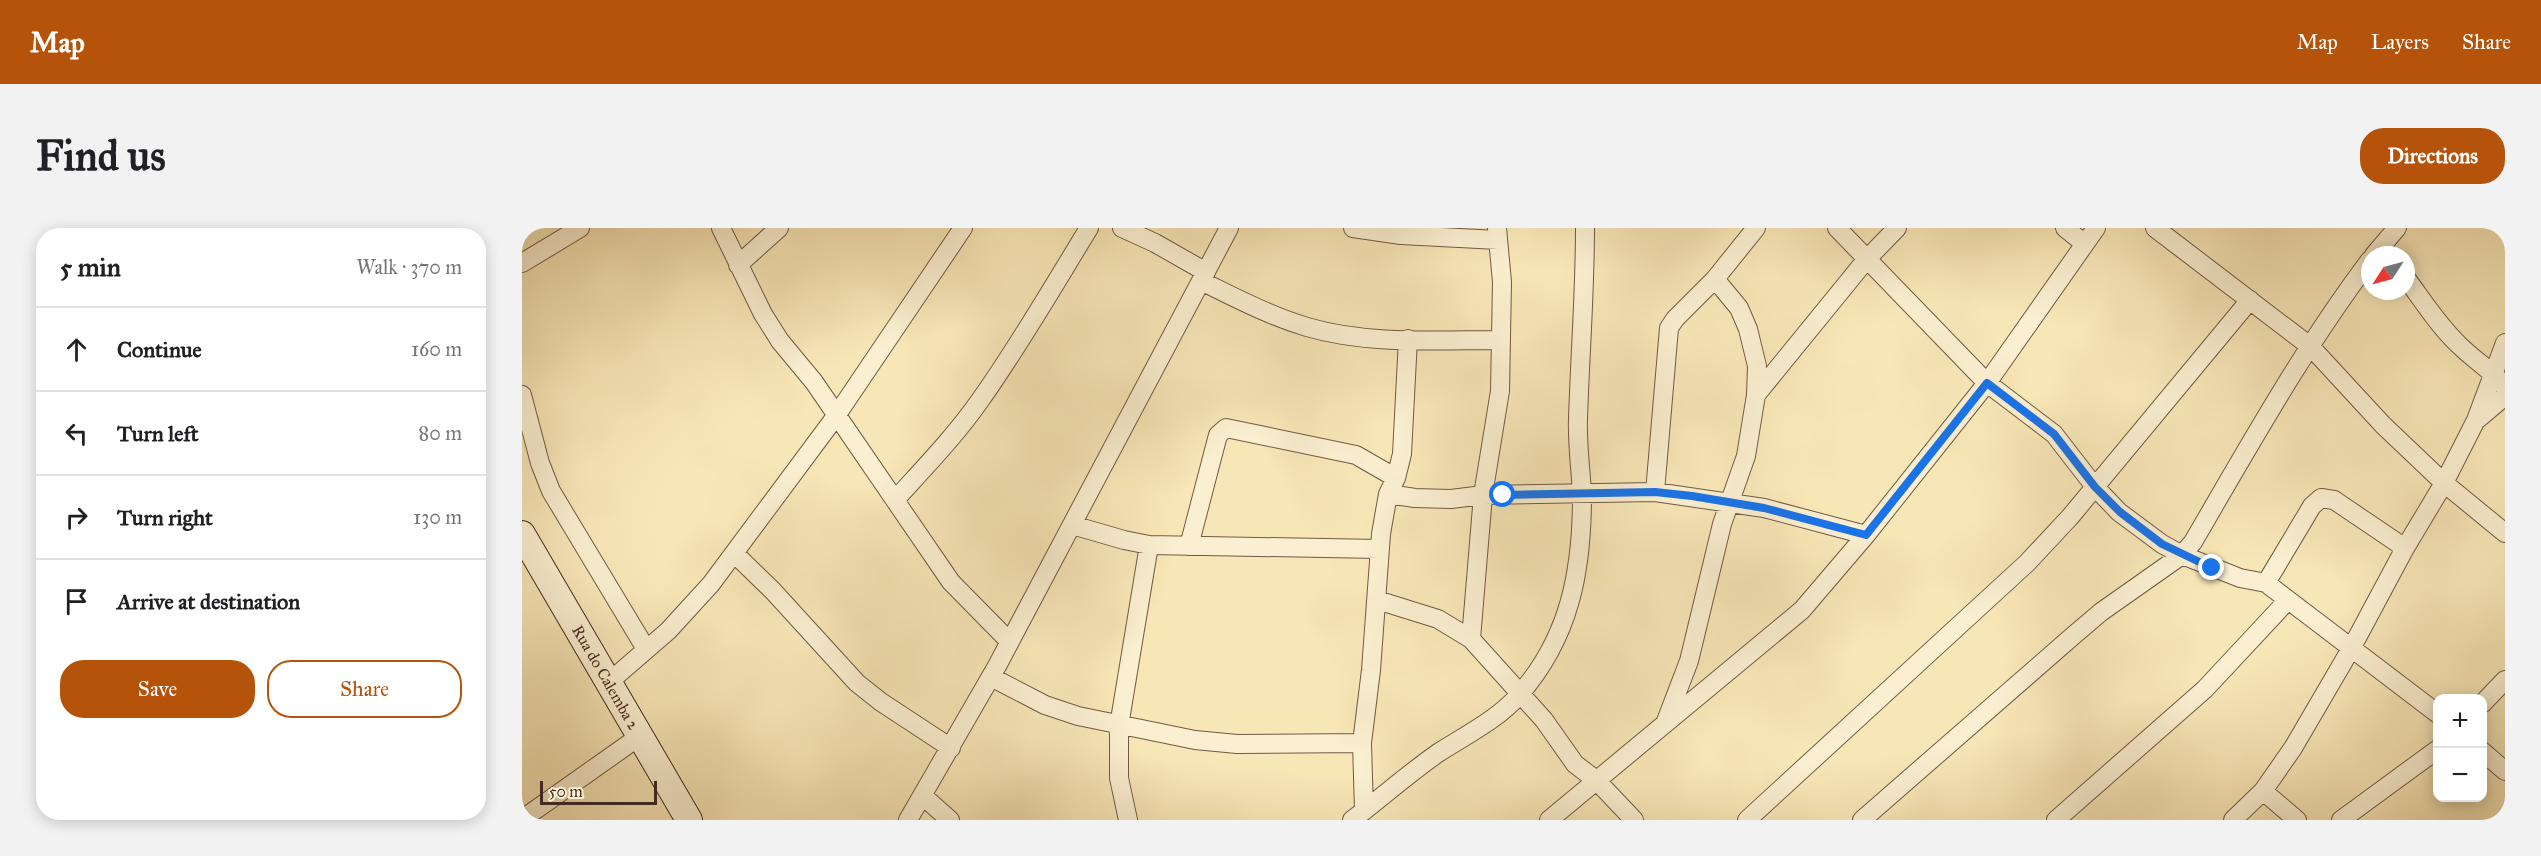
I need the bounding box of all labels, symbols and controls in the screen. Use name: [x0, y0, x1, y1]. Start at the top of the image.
text: Map: [30, 25, 85, 60]
text: Map: [2297, 29, 2338, 55]
text: Layers: [2371, 29, 2429, 55]
text: Share: [2462, 29, 2511, 55]
button: Directions: [2360, 128, 2505, 184]
text: Find us: [36, 130, 166, 182]
north arrow: [2361, 246, 2415, 300]
text: 5 min: [60, 251, 121, 283]
text: Walk · 370 m: [356, 255, 462, 279]
icon: ahead: [60, 333, 93, 366]
text: Continue: [117, 336, 202, 363]
text: 160 m: [411, 337, 462, 361]
icon: left: [60, 417, 93, 450]
text: Turn left: [117, 420, 199, 447]
text: 80 m: [419, 421, 462, 445]
route start: [1489, 481, 1515, 507]
icon: right: [60, 501, 93, 534]
text: Turn right: [117, 504, 213, 531]
text: 130 m: [413, 505, 462, 529]
route end: [2198, 554, 2224, 580]
icon: arrive: [60, 585, 93, 618]
text: Arrive at destination: [117, 588, 300, 615]
street label: Rua do Calemba 2: [568, 622, 643, 733]
button: Save: [60, 660, 255, 718]
button: Share: [267, 660, 462, 718]
map controls: [2433, 694, 2487, 802]
button: +: [2433, 694, 2487, 748]
button: −: [2433, 748, 2487, 802]
scale bar: [540, 778, 657, 806]
text: 50 m: [549, 782, 583, 801]

